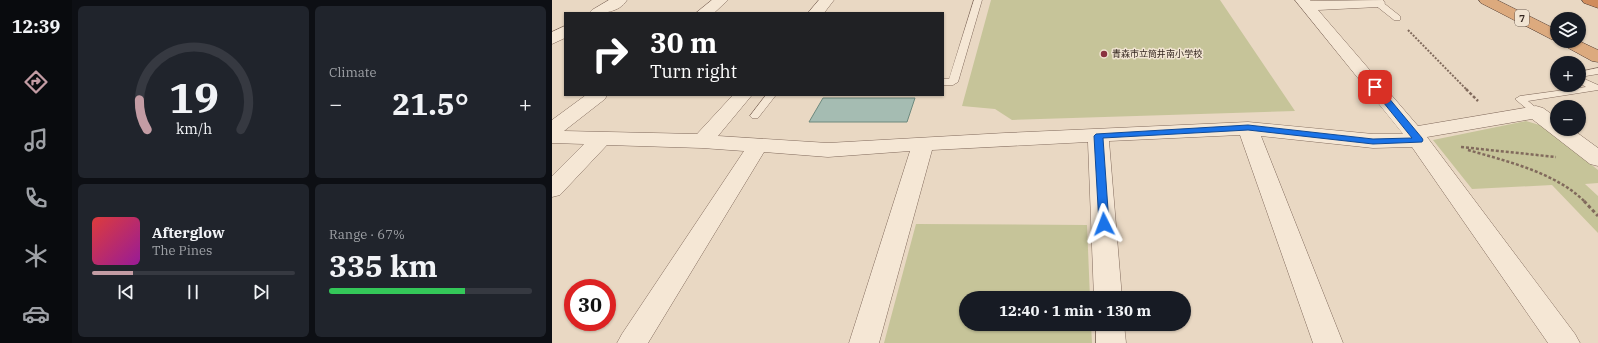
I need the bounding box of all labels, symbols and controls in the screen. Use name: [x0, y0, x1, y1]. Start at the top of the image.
road number: 7: [1515, 10, 1529, 26]
map controls: [1550, 12, 1586, 136]
button: layers: [1550, 12, 1586, 48]
text: 12:39: [12, 15, 60, 38]
text: 30 m: [650, 24, 717, 61]
icon: right: [584, 28, 636, 80]
place label: 青森市立筒井南小学校: [1112, 48, 1202, 59]
marker: 青森市立筒井南小学校: [1099, 49, 1109, 59]
button: +: [1550, 56, 1586, 92]
text: Turn right: [650, 60, 737, 83]
text: Climate: [329, 64, 376, 81]
icon: directions: [22, 68, 50, 96]
text: 19: [169, 70, 218, 124]
pin: [1358, 70, 1392, 104]
icon: arrive: [1364, 76, 1386, 98]
text: 21.5°: [392, 84, 469, 123]
text: −: [329, 89, 342, 118]
text: +: [519, 89, 532, 118]
button: −: [1550, 100, 1586, 136]
text: km/h: [175, 118, 212, 137]
icon: music: [22, 126, 50, 154]
icon: phone: [22, 184, 50, 212]
position arrow: [1083, 203, 1125, 245]
text: Afterglow: [152, 223, 225, 242]
text: Range · 67%: [329, 226, 405, 243]
icon: climate: [22, 242, 50, 270]
text: The Pines: [152, 242, 212, 259]
text: 335 km: [329, 246, 438, 285]
speed limit sign: 30: [564, 279, 616, 331]
icon: previous: [115, 281, 137, 303]
icon: pause: [182, 281, 204, 303]
icon: next: [250, 281, 272, 303]
icon: car: [22, 300, 50, 328]
text: 12:40 · 1 min · 130 m: [999, 301, 1151, 320]

